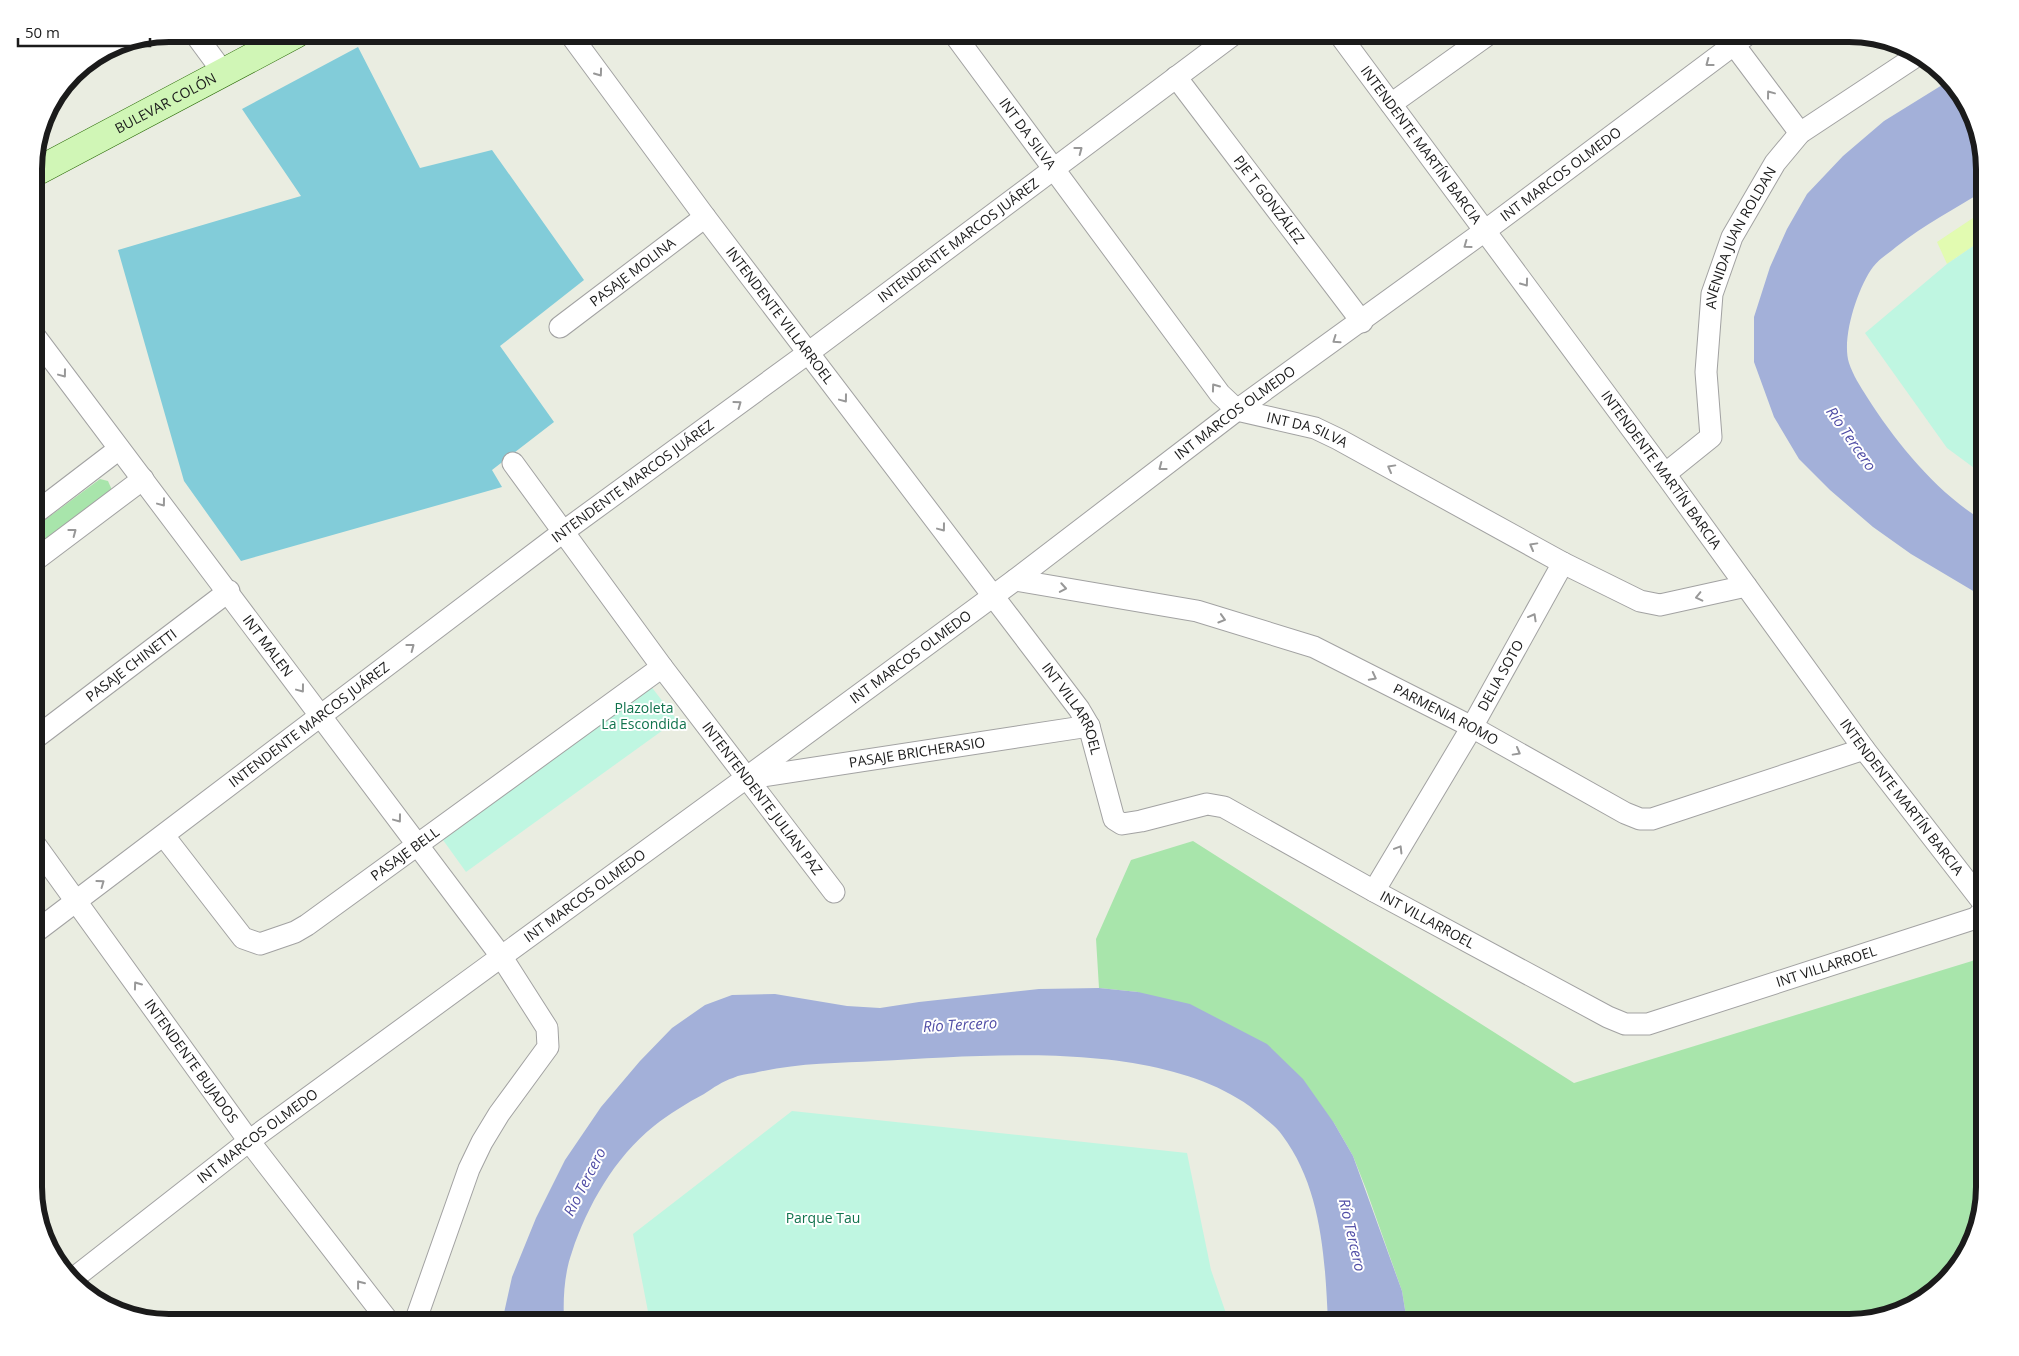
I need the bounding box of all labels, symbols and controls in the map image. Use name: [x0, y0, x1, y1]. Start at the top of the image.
scale bar: [18, 15, 150, 47]
text: 50 m: [25, 22, 60, 42]
one-way arrow: [1705, 57, 1715, 66]
street label: INTENDENTE MARTÍN BARCIA: [1357, 62, 1486, 228]
one-way arrow: [593, 67, 602, 77]
street label: BULEVAR COLÓN: [111, 68, 219, 137]
one-way arrow: [1768, 91, 1776, 100]
street label: INT DA SILVA: [995, 94, 1061, 173]
street label: INT MARCOS OLMEDO: [1496, 122, 1625, 225]
one-way arrow: [1073, 147, 1083, 156]
street label: PJE T GONZÁLEZ: [1230, 151, 1309, 248]
street label: AVENIDA JUAN ROLDAN: [1701, 163, 1780, 310]
street label: INTENDENTE MARCOS JUÁREZ: [874, 174, 1042, 307]
street label: PASAJE MOLINA: [585, 233, 679, 310]
one-way arrow: [1464, 239, 1473, 247]
street label: INTENDENTE VILLARROEL: [722, 243, 838, 387]
one-way arrow: [1519, 277, 1528, 287]
one-way arrow: [1332, 334, 1341, 343]
street label: INT MARCOS OLMEDO: [1170, 361, 1299, 464]
one-way arrow: [57, 368, 66, 378]
one-way arrow: [1212, 383, 1221, 393]
street label: INTENDENTE MARTÍN BARCIA: [1597, 386, 1726, 553]
one-way arrow: [838, 393, 846, 402]
one-way arrow: [733, 401, 742, 410]
water label: Río Tercero: [1822, 402, 1881, 475]
street label: INT DA SILVA: [1265, 407, 1352, 452]
street label: INTENDENTE MARCOS JUÁREZ: [547, 415, 717, 546]
one-way arrow: [1159, 462, 1168, 470]
one-way arrow: [1387, 464, 1396, 474]
one-way arrow: [156, 497, 164, 506]
one-way arrow: [937, 522, 945, 531]
one-way arrow: [67, 529, 76, 537]
one-way arrow: [1530, 542, 1539, 552]
one-way arrow: [1058, 582, 1067, 592]
one-way arrow: [1694, 591, 1703, 602]
street label: INT MARCOS OLMEDO: [846, 605, 975, 708]
street label: INT MALEN: [239, 611, 298, 680]
one-way arrow: [1218, 613, 1226, 623]
one-way arrow: [1527, 614, 1537, 623]
street label: PASAJE CHINETTI: [81, 624, 180, 706]
street label: DELIA SOTO: [1473, 636, 1528, 714]
one-way arrow: [405, 644, 415, 653]
street label: INTENDENTE MARCOS JUÁREZ: [225, 657, 393, 791]
street label: INT VILLARROEL: [1038, 658, 1106, 757]
one-way arrow: [1368, 671, 1377, 681]
street label: PARMENIA ROMO: [1390, 679, 1502, 749]
one-way arrow: [296, 683, 304, 692]
park label: Plazoleta La Escondida: [601, 698, 687, 733]
street label: INTENDENTE MARTÍN BARCIA: [1836, 715, 1968, 879]
street label: INTENTENDENTE JULIAN PAZ: [698, 718, 827, 878]
street label: PASAJE BRICHERASIO: [848, 732, 987, 772]
one-way arrow: [1512, 746, 1521, 756]
one-way arrow: [392, 813, 401, 823]
street label: PASAJE BELL: [367, 822, 443, 885]
street label: INT MARCOS OLMEDO: [520, 844, 649, 946]
one-way arrow: [1393, 845, 1403, 854]
one-way arrow: [95, 880, 104, 888]
street label: INT VILLARROEL: [1377, 886, 1478, 952]
street label: INT VILLARROEL: [1773, 941, 1879, 991]
one-way arrow: [134, 981, 143, 991]
street label: INTENDENTE BUJADOS: [141, 995, 243, 1127]
water label: Río Tercero: [922, 1012, 998, 1036]
street label: INT MARCOS OLMEDO: [193, 1084, 321, 1187]
water label: Río Tercero: [558, 1144, 610, 1219]
water label: Río Tercero: [1335, 1196, 1371, 1273]
park label: Parque Tau: [786, 1208, 860, 1227]
one-way arrow: [357, 1281, 365, 1290]

